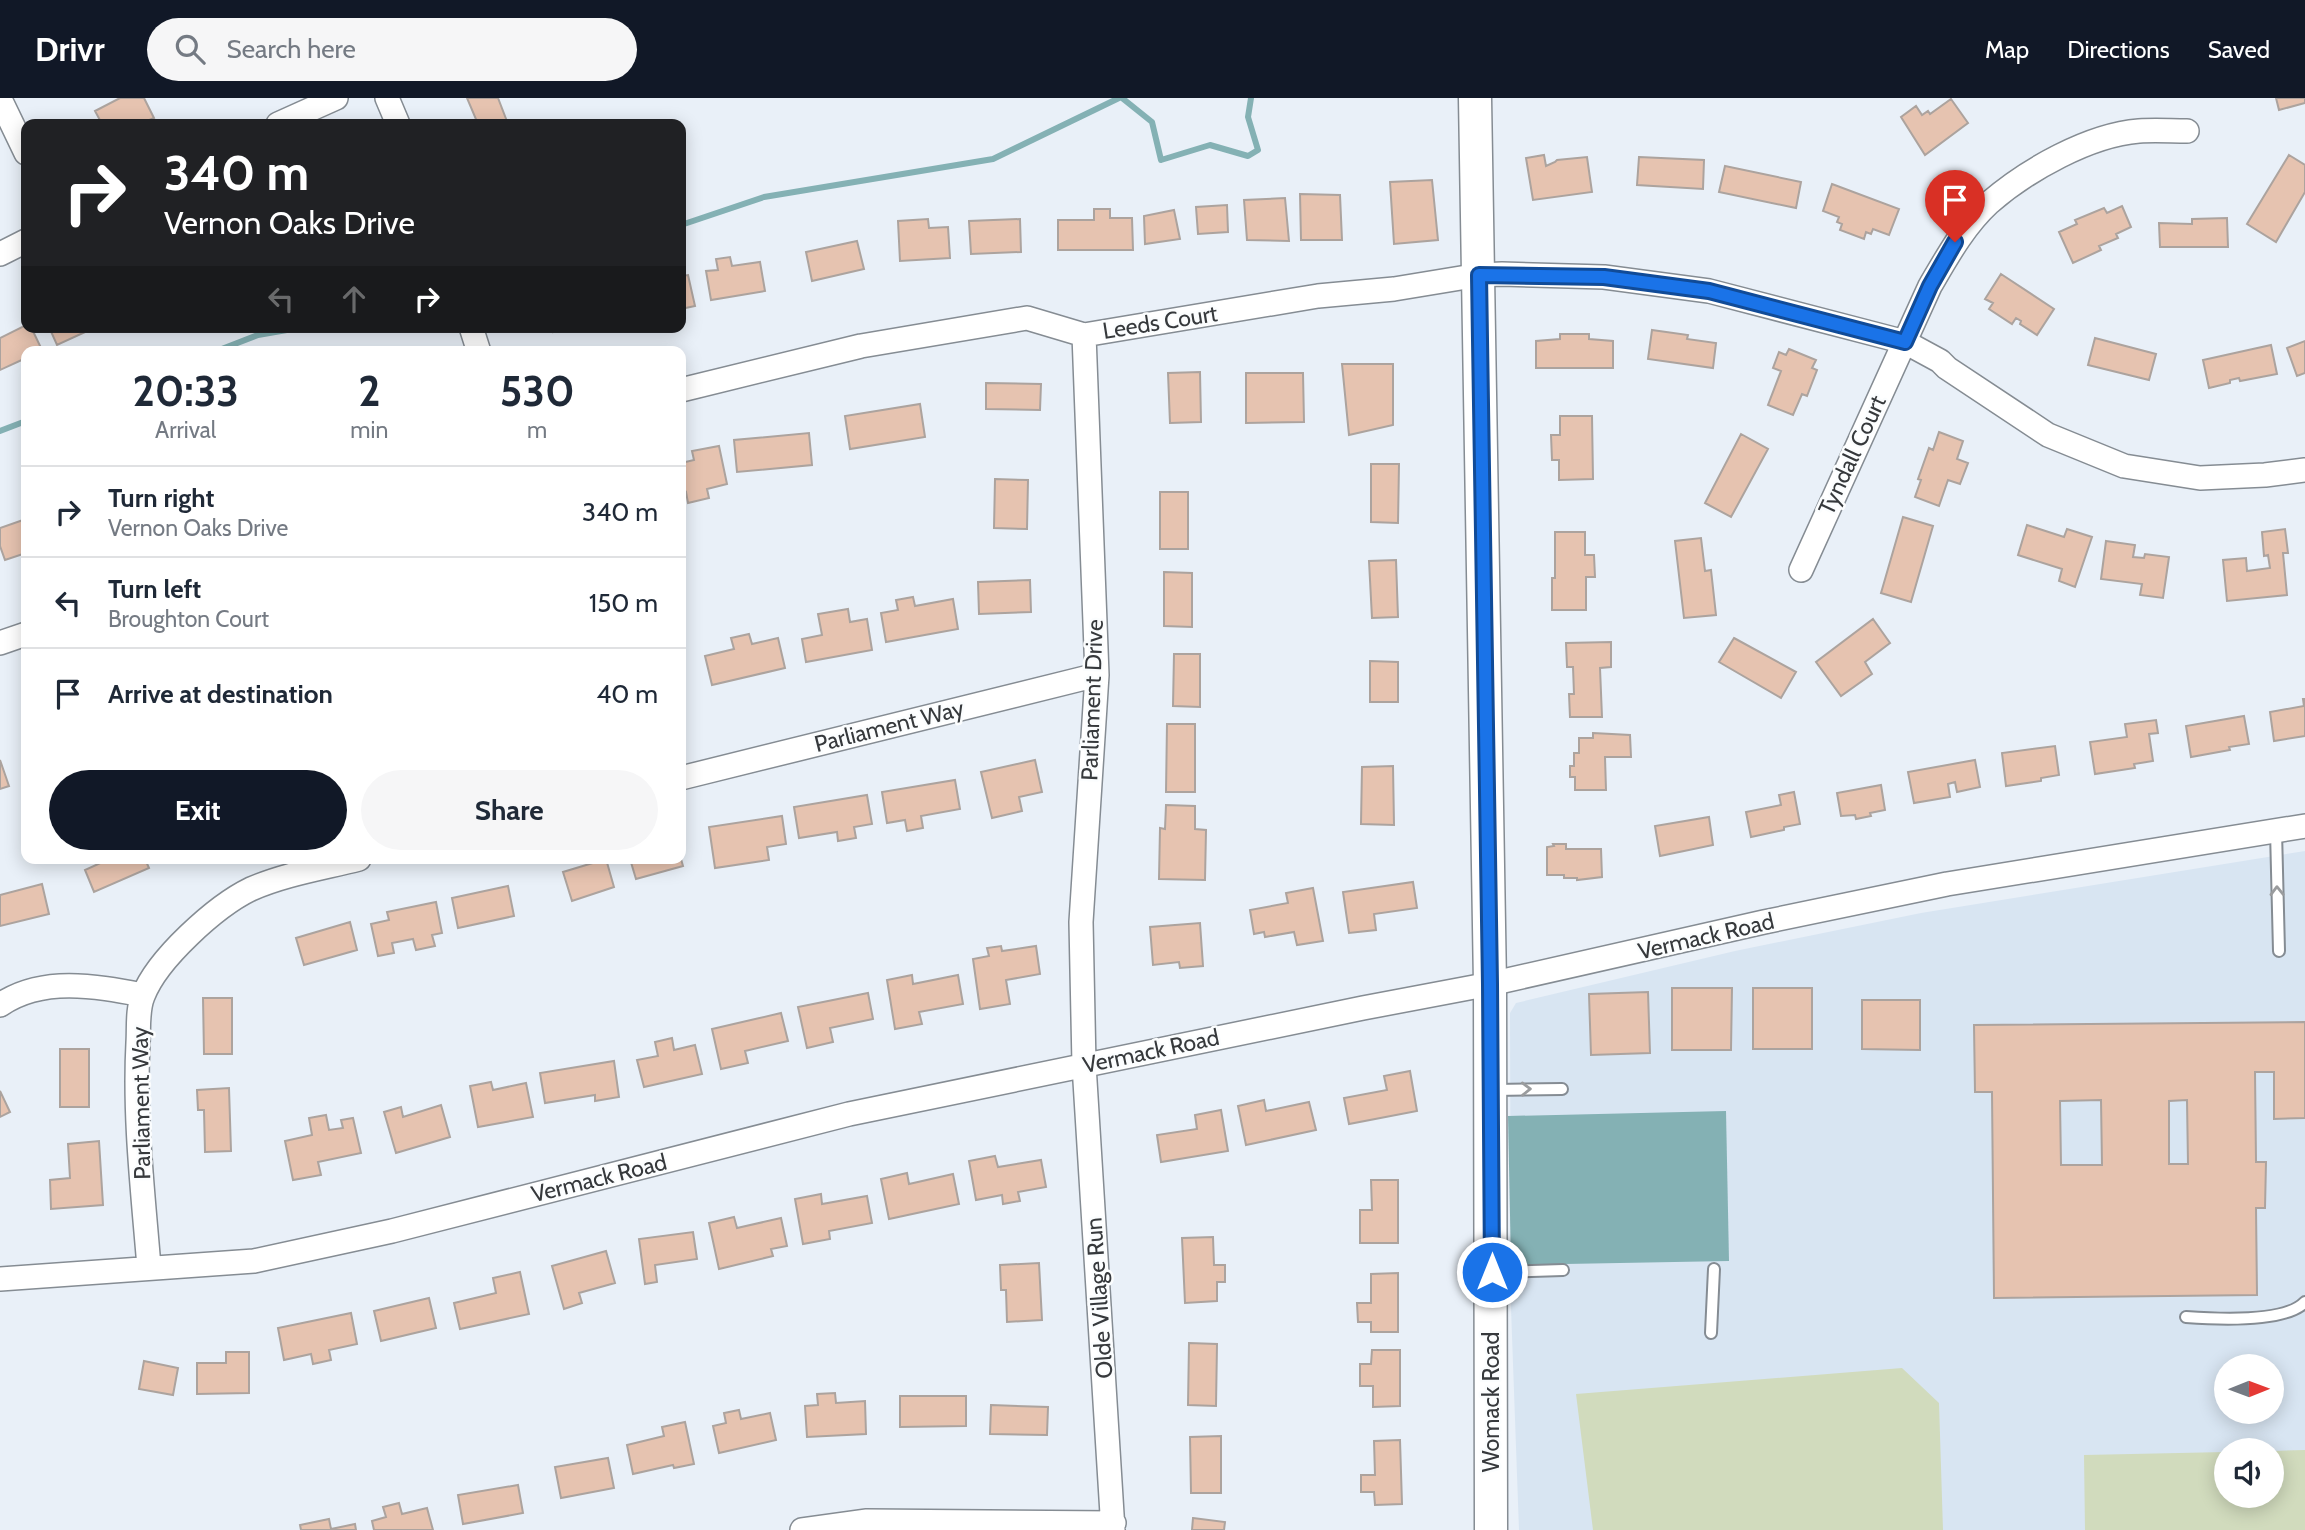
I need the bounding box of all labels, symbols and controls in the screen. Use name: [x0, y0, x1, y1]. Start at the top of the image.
search box: [147, 18, 637, 81]
text: Drivr: [35, 29, 105, 69]
icon: search: [171, 30, 209, 68]
text: Search here: [227, 33, 356, 65]
text: Map: [1985, 35, 2029, 64]
text: Directions: [2067, 35, 2170, 64]
text: Saved: [2208, 35, 2270, 64]
text: 340 m: [164, 143, 309, 202]
icon: right: [49, 147, 140, 238]
pin: [1925, 170, 1985, 242]
icon: arrive: [1936, 181, 1974, 219]
text: Vernon Oaks Drive: [164, 203, 415, 242]
icon: left: [262, 280, 300, 318]
icon: ahead: [335, 280, 373, 318]
icon: right: [408, 280, 446, 318]
street label: Leeds Court: [1101, 299, 1220, 345]
text: 20:33: [132, 365, 239, 417]
text: 2: [358, 365, 380, 417]
text: 530: [500, 365, 575, 417]
street label: Tyndall Court: [1812, 391, 1892, 519]
text: Arrival: [155, 416, 216, 444]
text: min: [350, 416, 388, 444]
text: m: [527, 416, 547, 444]
text: Turn right: [108, 482, 214, 514]
icon: right: [49, 493, 87, 531]
text: 340 m: [582, 496, 658, 528]
text: Vernon Oaks Drive: [108, 514, 288, 542]
text: Turn left: [108, 573, 201, 605]
icon: left: [49, 584, 87, 622]
text: 150 m: [589, 587, 658, 619]
text: Broughton Court: [108, 605, 269, 633]
street label: Parliament Drive: [1075, 619, 1109, 781]
icon: arrive: [49, 675, 87, 713]
text: Arrive at destination: [108, 678, 333, 710]
text: 40 m: [596, 678, 658, 710]
street label: Parliament Way: [811, 694, 967, 758]
button: Exit: [49, 770, 347, 850]
button: Share: [361, 770, 658, 850]
one-way arrow: [2270, 885, 2285, 896]
street label: Vermack Road: [1635, 907, 1777, 965]
street label: Vermack Road: [1080, 1023, 1222, 1079]
street label: Parliament Way: [126, 1026, 156, 1180]
one-way arrow: [1521, 1082, 1532, 1097]
street label: Vermack Road: [528, 1148, 670, 1208]
street label: Olde Village Run: [1079, 1217, 1119, 1379]
position arrow: [1455, 1235, 1529, 1309]
street label: Womack Road: [1477, 1332, 1505, 1472]
north arrow: [2214, 1354, 2284, 1424]
map controls: [2214, 1354, 2284, 1508]
button: sound: [2214, 1438, 2284, 1508]

